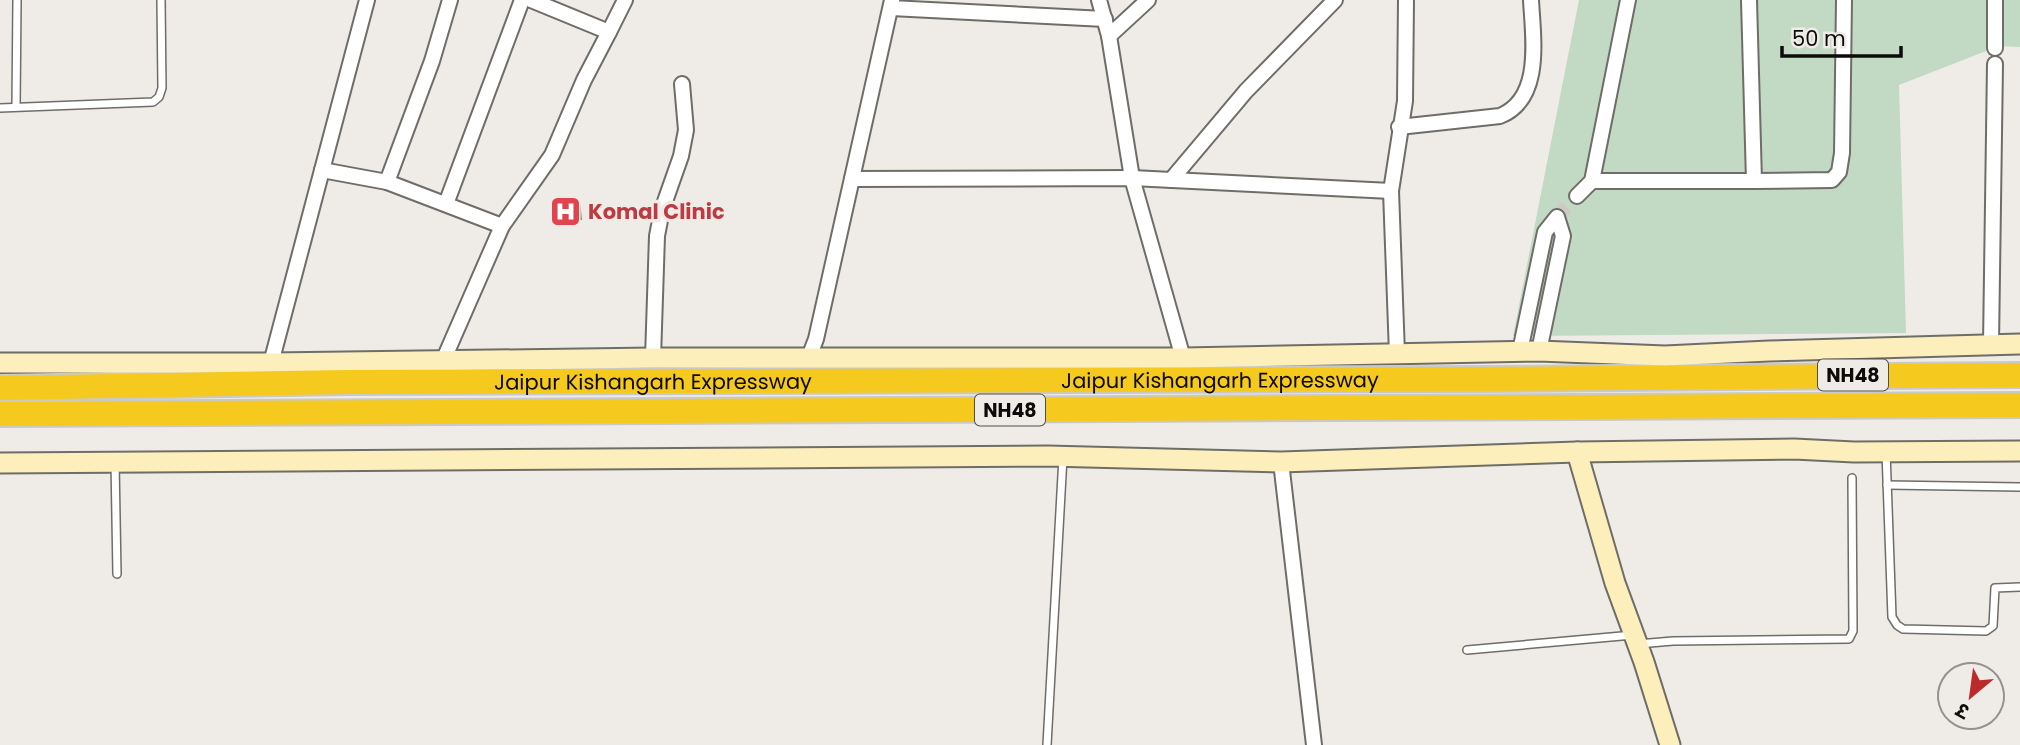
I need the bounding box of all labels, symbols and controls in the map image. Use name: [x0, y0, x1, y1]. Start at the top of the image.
scale bar: [1782, 14, 1901, 58]
text: 50 m: [1792, 24, 1846, 53]
hospital icon: Komal Clinic: [548, 194, 582, 228]
place label: Komal Clinic: [588, 197, 725, 226]
road number: NH48: [1818, 360, 1888, 390]
street label: Jaipur Kishangarh Expressway: [1061, 365, 1379, 395]
street label: Jaipur Kishangarh Expressway: [494, 366, 812, 396]
road number: NH48: [975, 394, 1045, 426]
north arrow: [1936, 661, 2006, 731]
text: उ: [1951, 695, 1975, 725]

